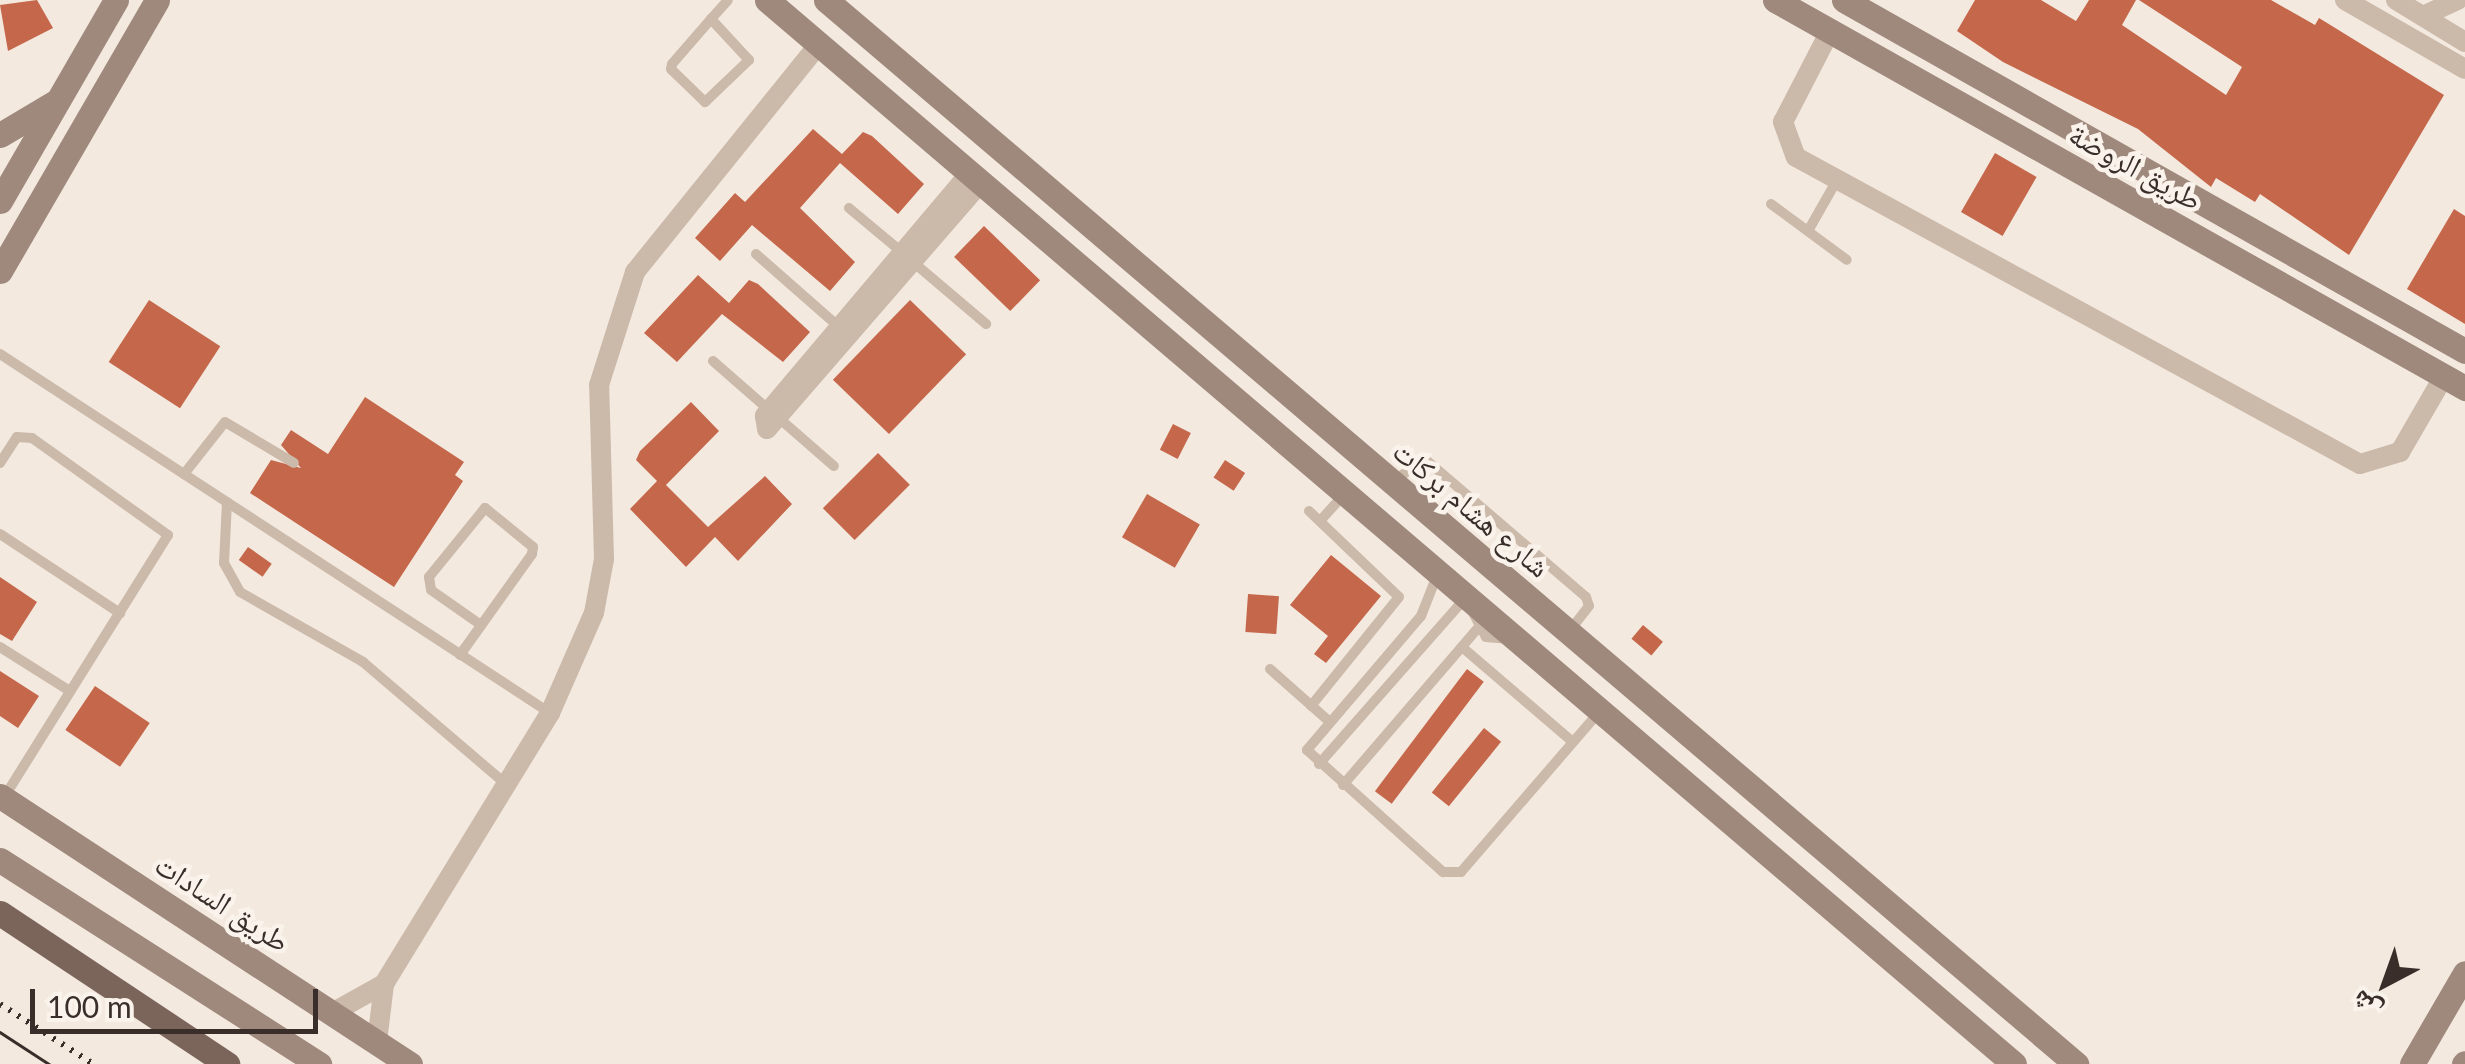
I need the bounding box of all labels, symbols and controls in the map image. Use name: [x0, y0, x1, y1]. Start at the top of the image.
street label: طريق الروضة: [2063, 115, 2209, 217]
street label: شارع هشام بركات: [1386, 432, 1558, 584]
street label: طريق السادات: [149, 845, 297, 959]
north arrow: [2335, 934, 2435, 1034]
scale bar: [35, 969, 322, 1031]
text: ش: [2343, 984, 2388, 1029]
text: 100 m: [47, 988, 132, 1024]

